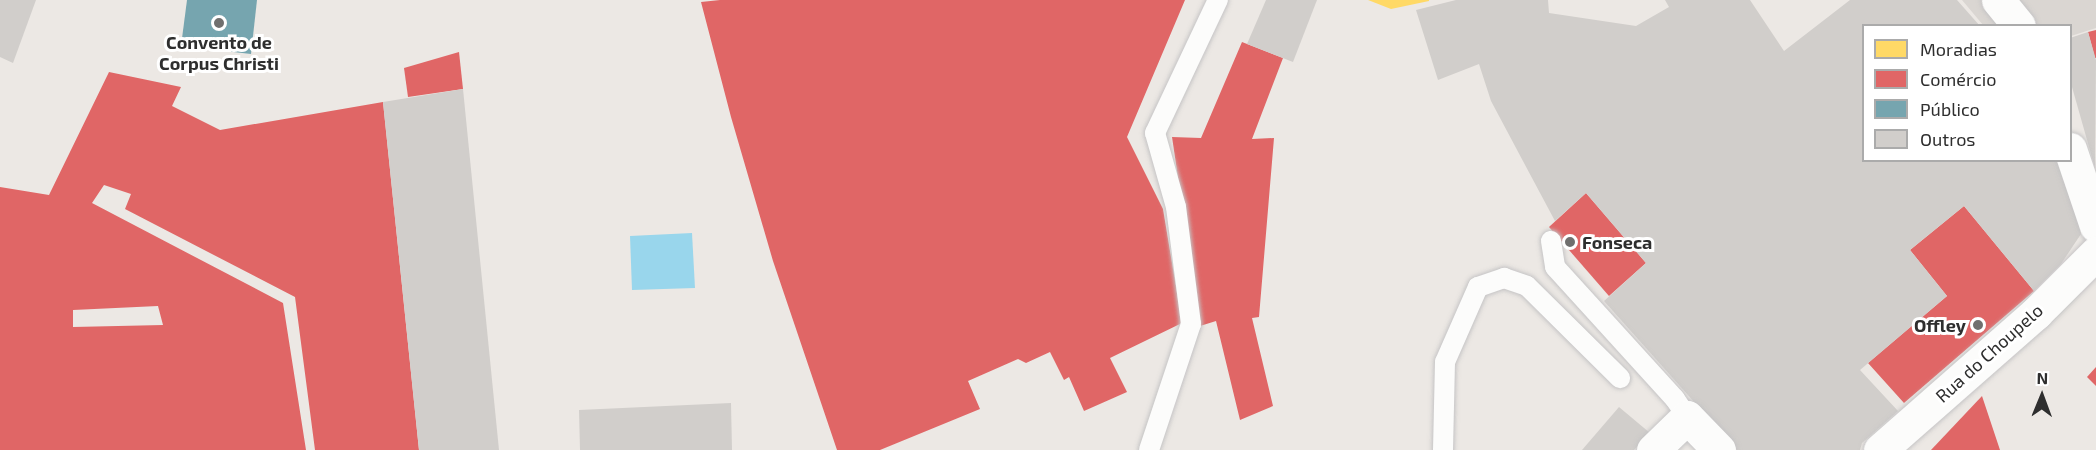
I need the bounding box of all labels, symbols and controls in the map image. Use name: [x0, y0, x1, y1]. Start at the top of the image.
marker: Convento de Corpus Christi: [212, 16, 226, 30]
legend: [1862, 24, 2072, 162]
place label: Convento de Corpus Christi: [159, 32, 279, 74]
text: Moradias: [1920, 38, 1997, 60]
text: Comércio: [1920, 68, 1996, 90]
text: Público: [1920, 98, 1980, 120]
text: Outros: [1920, 128, 1976, 150]
place label: Fonseca: [1582, 231, 1652, 253]
marker: Fonseca: [1563, 235, 1577, 249]
street label: Rua do Choupelo: [1931, 299, 2047, 407]
place label: Offley: [1914, 314, 1966, 336]
marker: Offley: [1971, 318, 1985, 332]
north arrow: [2012, 366, 2072, 426]
text: N: [2036, 368, 2048, 387]

